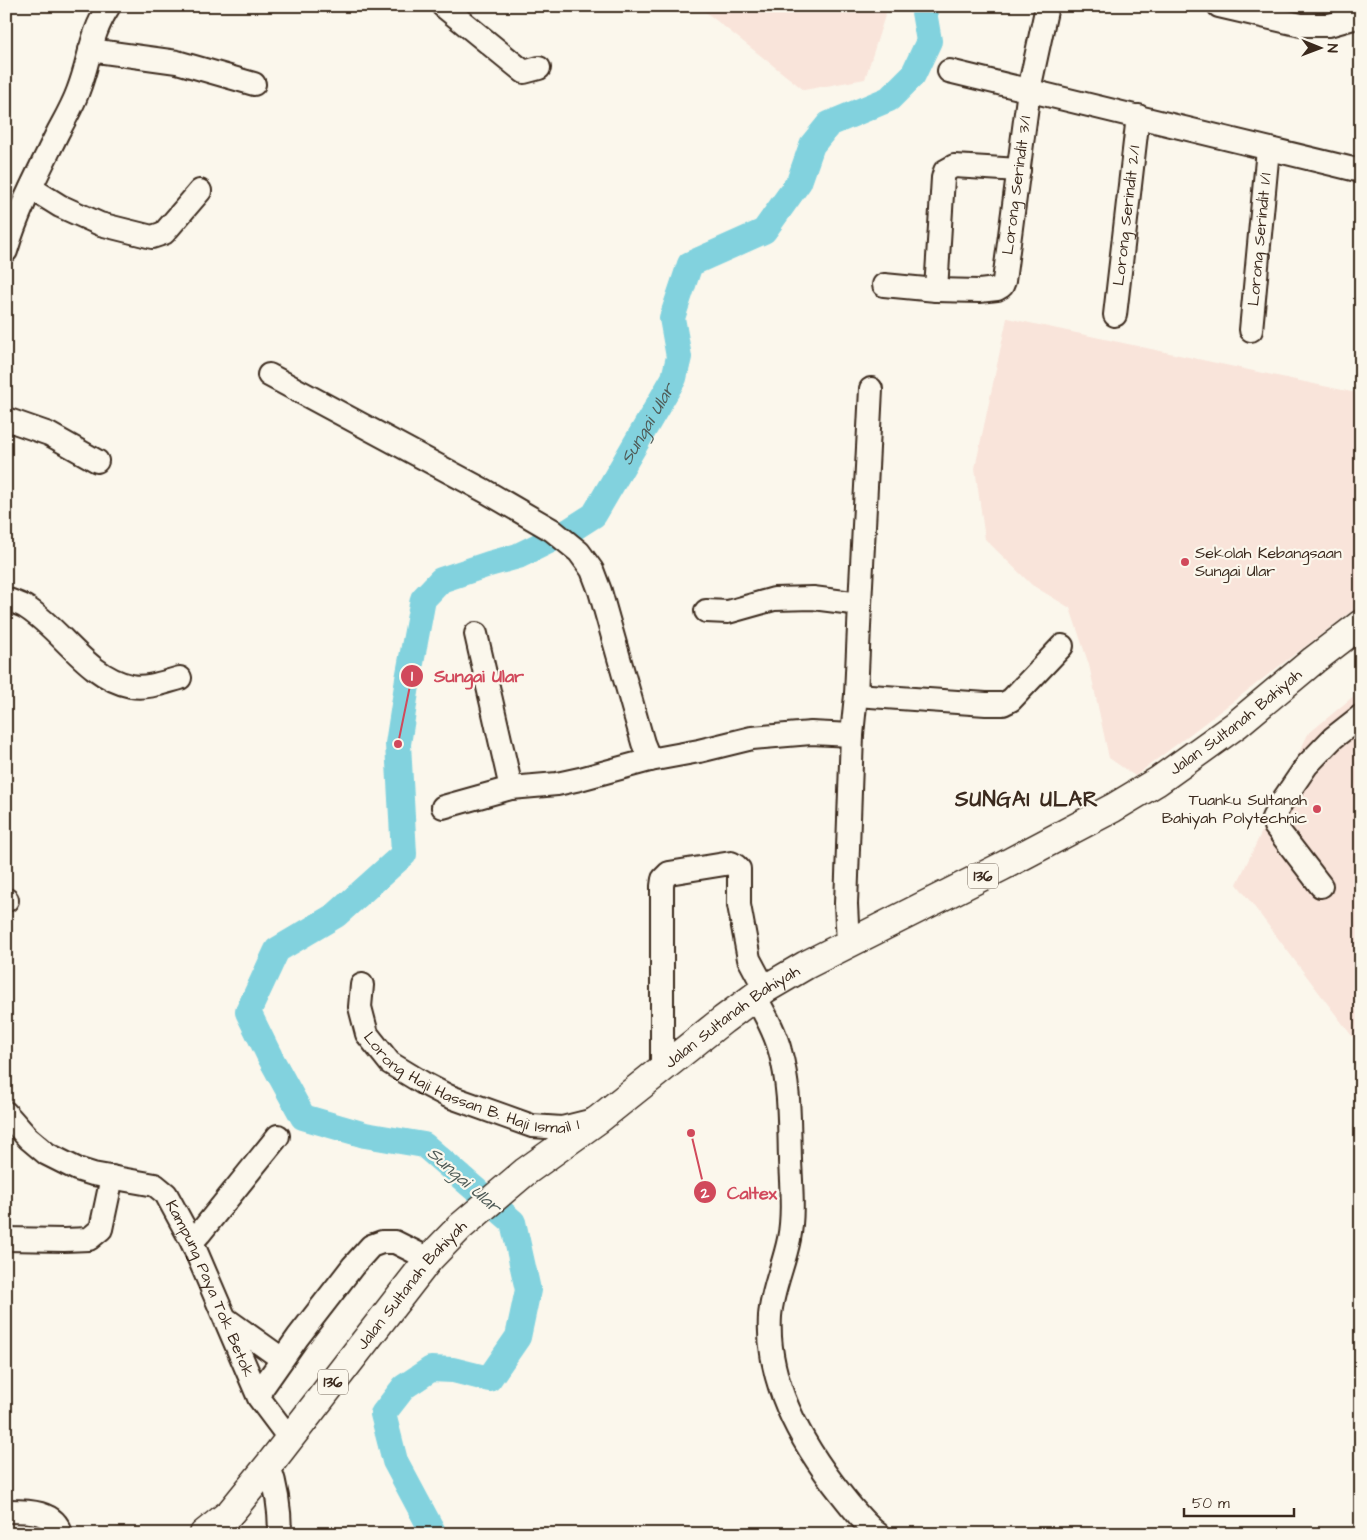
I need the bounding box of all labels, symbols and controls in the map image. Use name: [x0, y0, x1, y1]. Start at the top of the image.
north arrow: [1294, 22, 1344, 72]
text: N: [1322, 44, 1342, 53]
street label: Lorong Serindit 3/1: [997, 115, 1036, 256]
street label: Lorong Serindit 2/1: [1107, 144, 1145, 287]
street label: Lorong Serindit 1/1: [1242, 172, 1277, 307]
water label: Sungai Ular: [614, 377, 682, 469]
place label: Sekolah Kebangsaan Sungai Ular: [1195, 542, 1342, 583]
marker: Sekolah Kebangsaan Sungai Ular: [1179, 556, 1191, 568]
callout: Sungai Ular: [399, 659, 534, 692]
text: Sungai Ular: [433, 664, 524, 690]
street label: Jalan Sultanah Bahiyah: [1165, 664, 1307, 780]
text: 1: [411, 666, 413, 687]
district label: SUNGAI ULAR: [954, 785, 1099, 814]
place label: Tuanku Sultanah Bahiyah Polytechnic: [1162, 789, 1307, 830]
marker: Tuanku Sultanah Bahiyah Polytechnic: [1311, 803, 1323, 815]
road number: 136: [968, 864, 998, 888]
street label: Jalan Sultanah Bahiyah: [660, 960, 804, 1073]
street label: Lorong Haji Hassan B. Haji Ismail 1: [358, 1027, 581, 1139]
water label: Sungai Ular: [421, 1141, 508, 1221]
callout: Caltex: [692, 1176, 787, 1209]
text: Caltex: [727, 1181, 778, 1206]
text: 2: [700, 1183, 710, 1204]
street label: Kampung Paya Tok Betok: [160, 1196, 260, 1381]
street label: Jalan Sultanah Bahiyah: [351, 1215, 471, 1354]
road number: 136: [318, 1370, 348, 1394]
scale bar: [1184, 1485, 1294, 1517]
text: 50 m: [1192, 1493, 1230, 1514]

